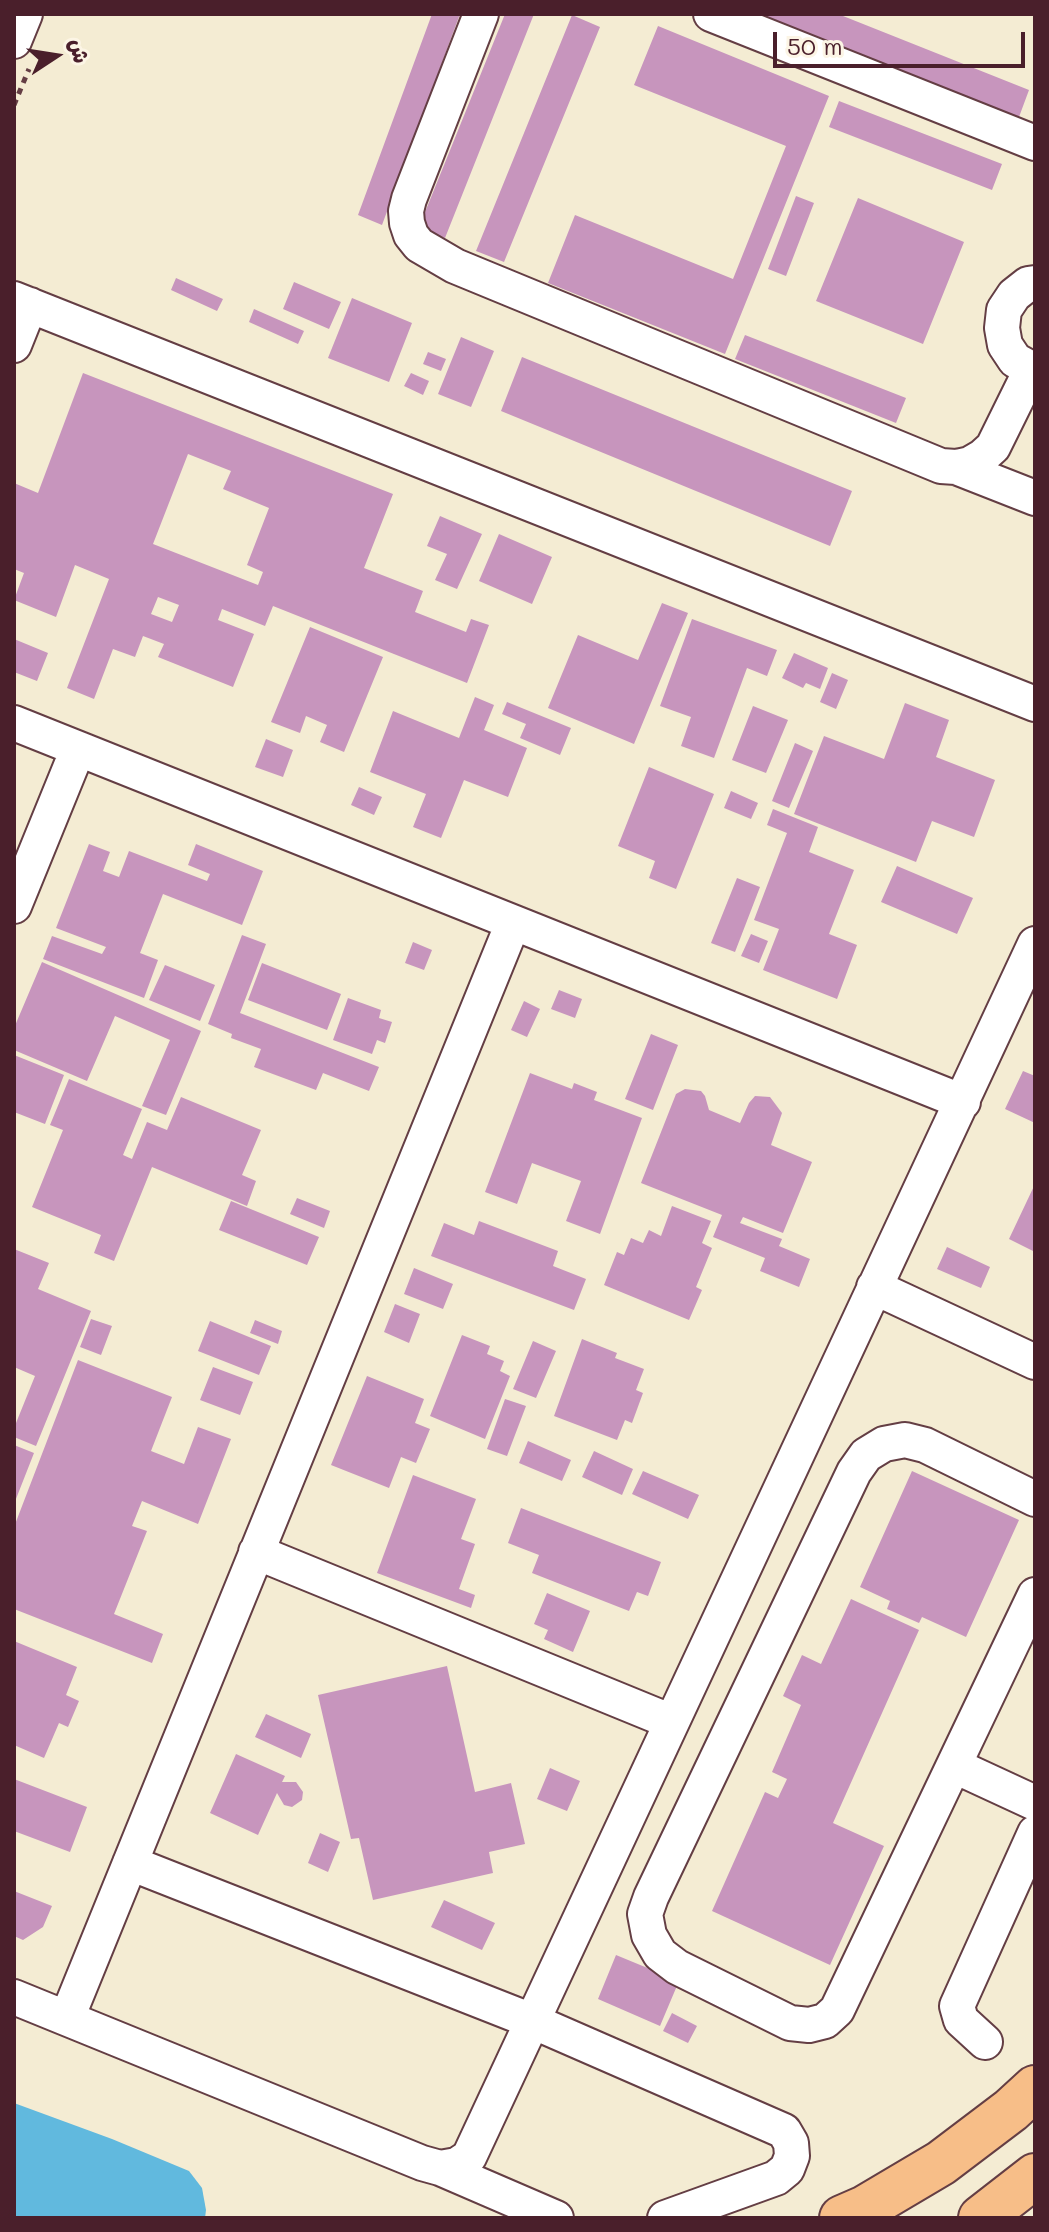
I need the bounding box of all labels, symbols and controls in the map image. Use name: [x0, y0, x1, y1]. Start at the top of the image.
north arrow: [16, 16, 96, 96]
scale bar: [777, 16, 1029, 66]
text: 50 m: [787, 30, 843, 61]
text: ش: [63, 36, 97, 66]

